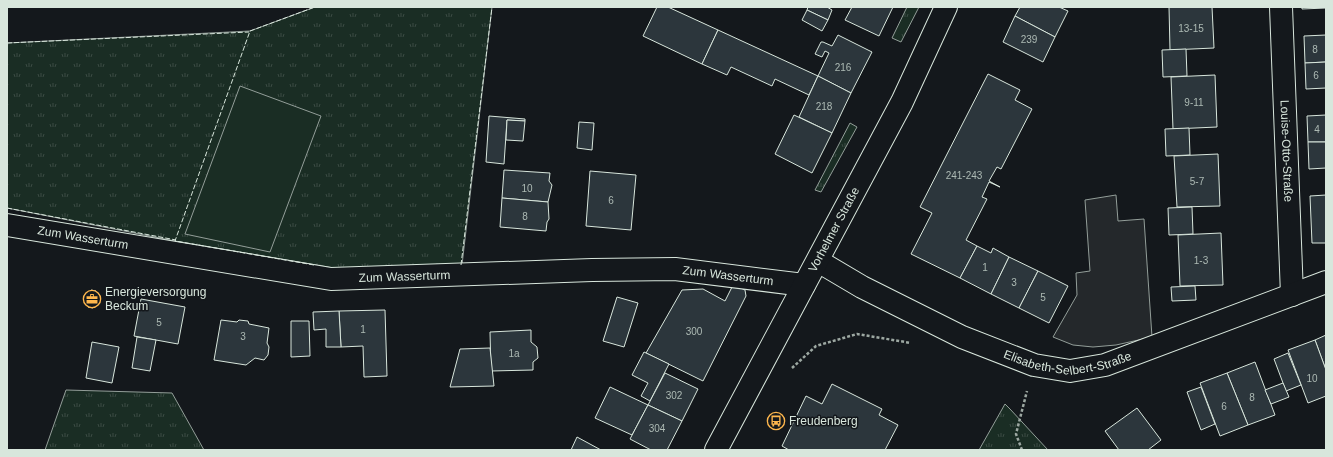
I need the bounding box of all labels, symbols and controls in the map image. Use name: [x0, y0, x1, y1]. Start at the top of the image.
house number: 13-15: [1178, 23, 1204, 34]
house number: 239: [1021, 34, 1038, 45]
house number: 8: [1312, 44, 1318, 55]
house number: 216: [835, 62, 852, 73]
house number: 6: [1313, 70, 1319, 81]
house number: 9-11: [1184, 97, 1204, 108]
street label: Louise-Otto-Straße: [1278, 100, 1295, 203]
house number: 218: [816, 101, 833, 112]
house number: 4: [1314, 124, 1320, 135]
house number: 241-243: [946, 170, 983, 181]
house number: 5-7: [1190, 176, 1205, 187]
house number: 10: [521, 183, 533, 194]
street label: Vorhelmer Straße: [805, 184, 862, 274]
house number: 6: [608, 195, 614, 206]
house number: 8: [522, 211, 528, 222]
street label: Zum Wasserturm: [37, 223, 129, 252]
house number: 1-3: [1194, 255, 1209, 266]
house number: 1: [982, 262, 988, 273]
street label: Zum Wasserturm: [682, 263, 774, 288]
street label: Zum Wasserturm: [358, 268, 451, 285]
house number: 3: [1011, 277, 1017, 288]
place label: Energieversorgung Beckum: [105, 285, 206, 313]
office icon: Energieversorgung Beckum: [82, 289, 102, 309]
house number: 5: [1040, 292, 1046, 303]
house number: 5: [156, 317, 162, 328]
house number: 1: [360, 324, 366, 335]
house number: 300: [686, 326, 703, 337]
house number: 3: [240, 331, 246, 342]
street label: Elisabeth-Selbert-Straße: [1002, 344, 1134, 360]
text: Elisabeth-Selbert-Straße: [1002, 347, 1134, 378]
house number: 1a: [508, 348, 520, 359]
house number: 10: [1306, 373, 1318, 384]
house number: 302: [666, 390, 683, 401]
house number: 8: [1249, 392, 1255, 403]
house number: 6: [1221, 401, 1227, 412]
bus stop icon: Freudenberg: [766, 411, 786, 431]
place label: Freudenberg: [789, 414, 858, 428]
house number: 304: [649, 423, 666, 434]

